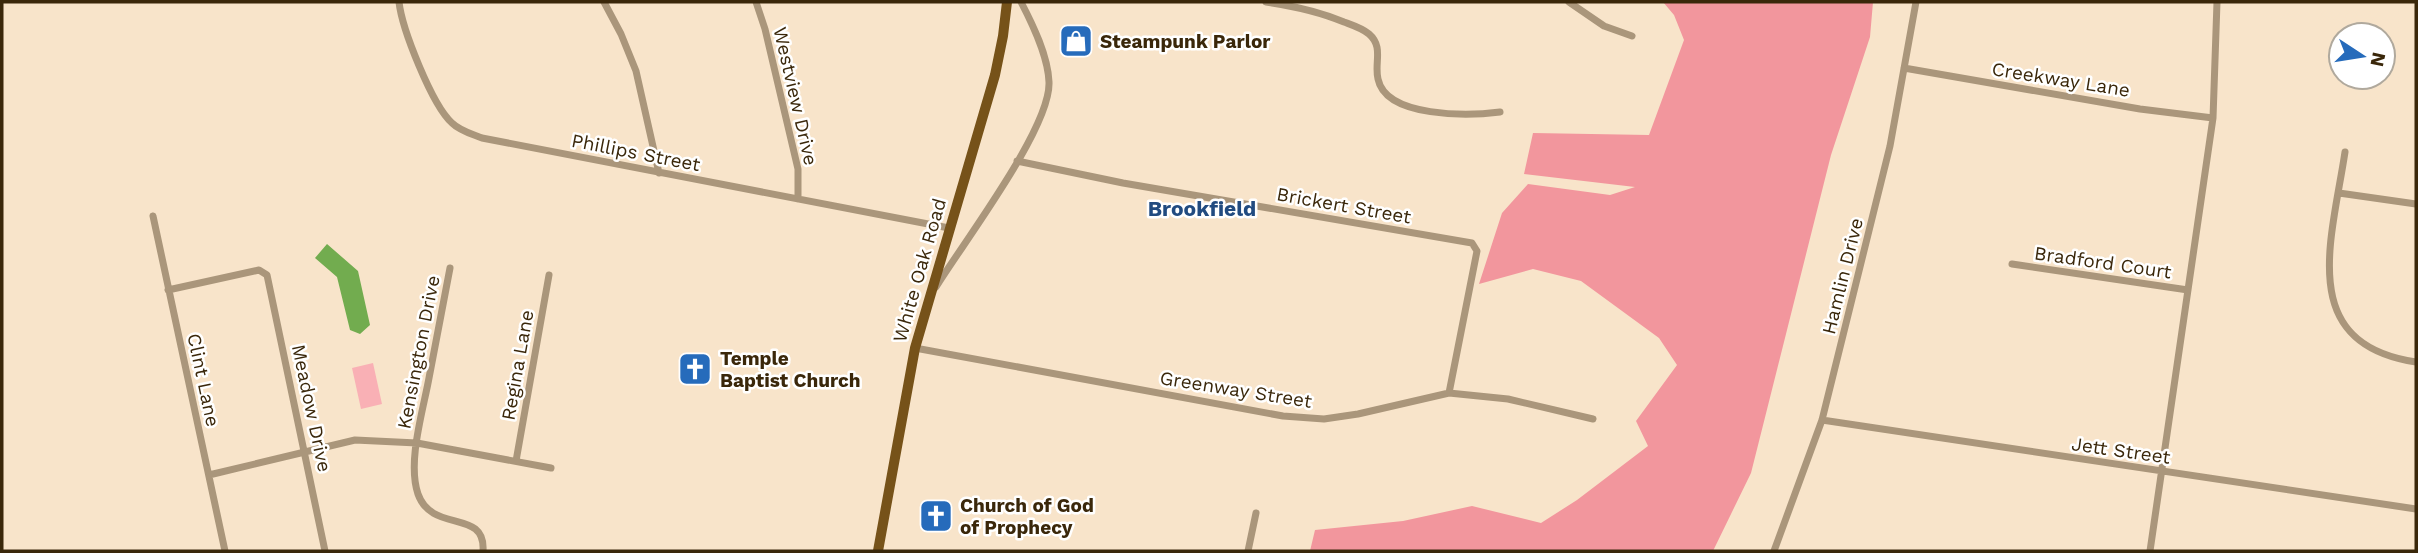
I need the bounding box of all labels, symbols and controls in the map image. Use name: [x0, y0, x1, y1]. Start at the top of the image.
north arrow: [2327, 21, 2397, 91]
shop icon: Steampunk Parlor: [1057, 22, 1095, 60]
street label: Westview Drive: [768, 25, 823, 168]
place label: Steampunk Parlor: [1100, 30, 1271, 53]
text: N: [2365, 50, 2391, 69]
street label: Creekway Lane: [1990, 57, 2132, 102]
street label: Phillips Street: [570, 129, 702, 176]
street label: Brickert Street: [1275, 182, 1413, 229]
street label: White Oak Road: [888, 196, 951, 345]
district label: Brookfield: [1148, 196, 1256, 221]
street label: Hamlin Drive: [1817, 216, 1868, 337]
street label: Bradford Court: [2033, 241, 2173, 284]
street label: Kensington Drive: [392, 273, 445, 431]
street label: Regina Lane: [496, 308, 539, 422]
street label: Clint Lane: [182, 331, 225, 429]
street label: Meadow Drive: [287, 342, 336, 474]
place label: Temple Baptist Church: [720, 347, 861, 392]
church icon: Temple Baptist Church: [676, 350, 714, 388]
street label: Greenway Street: [1158, 366, 1314, 413]
street label: Jett Street: [2070, 432, 2172, 469]
place label: Church of God of Prophecy: [960, 494, 1094, 539]
church icon: Church of God of Prophecy: [917, 497, 955, 535]

